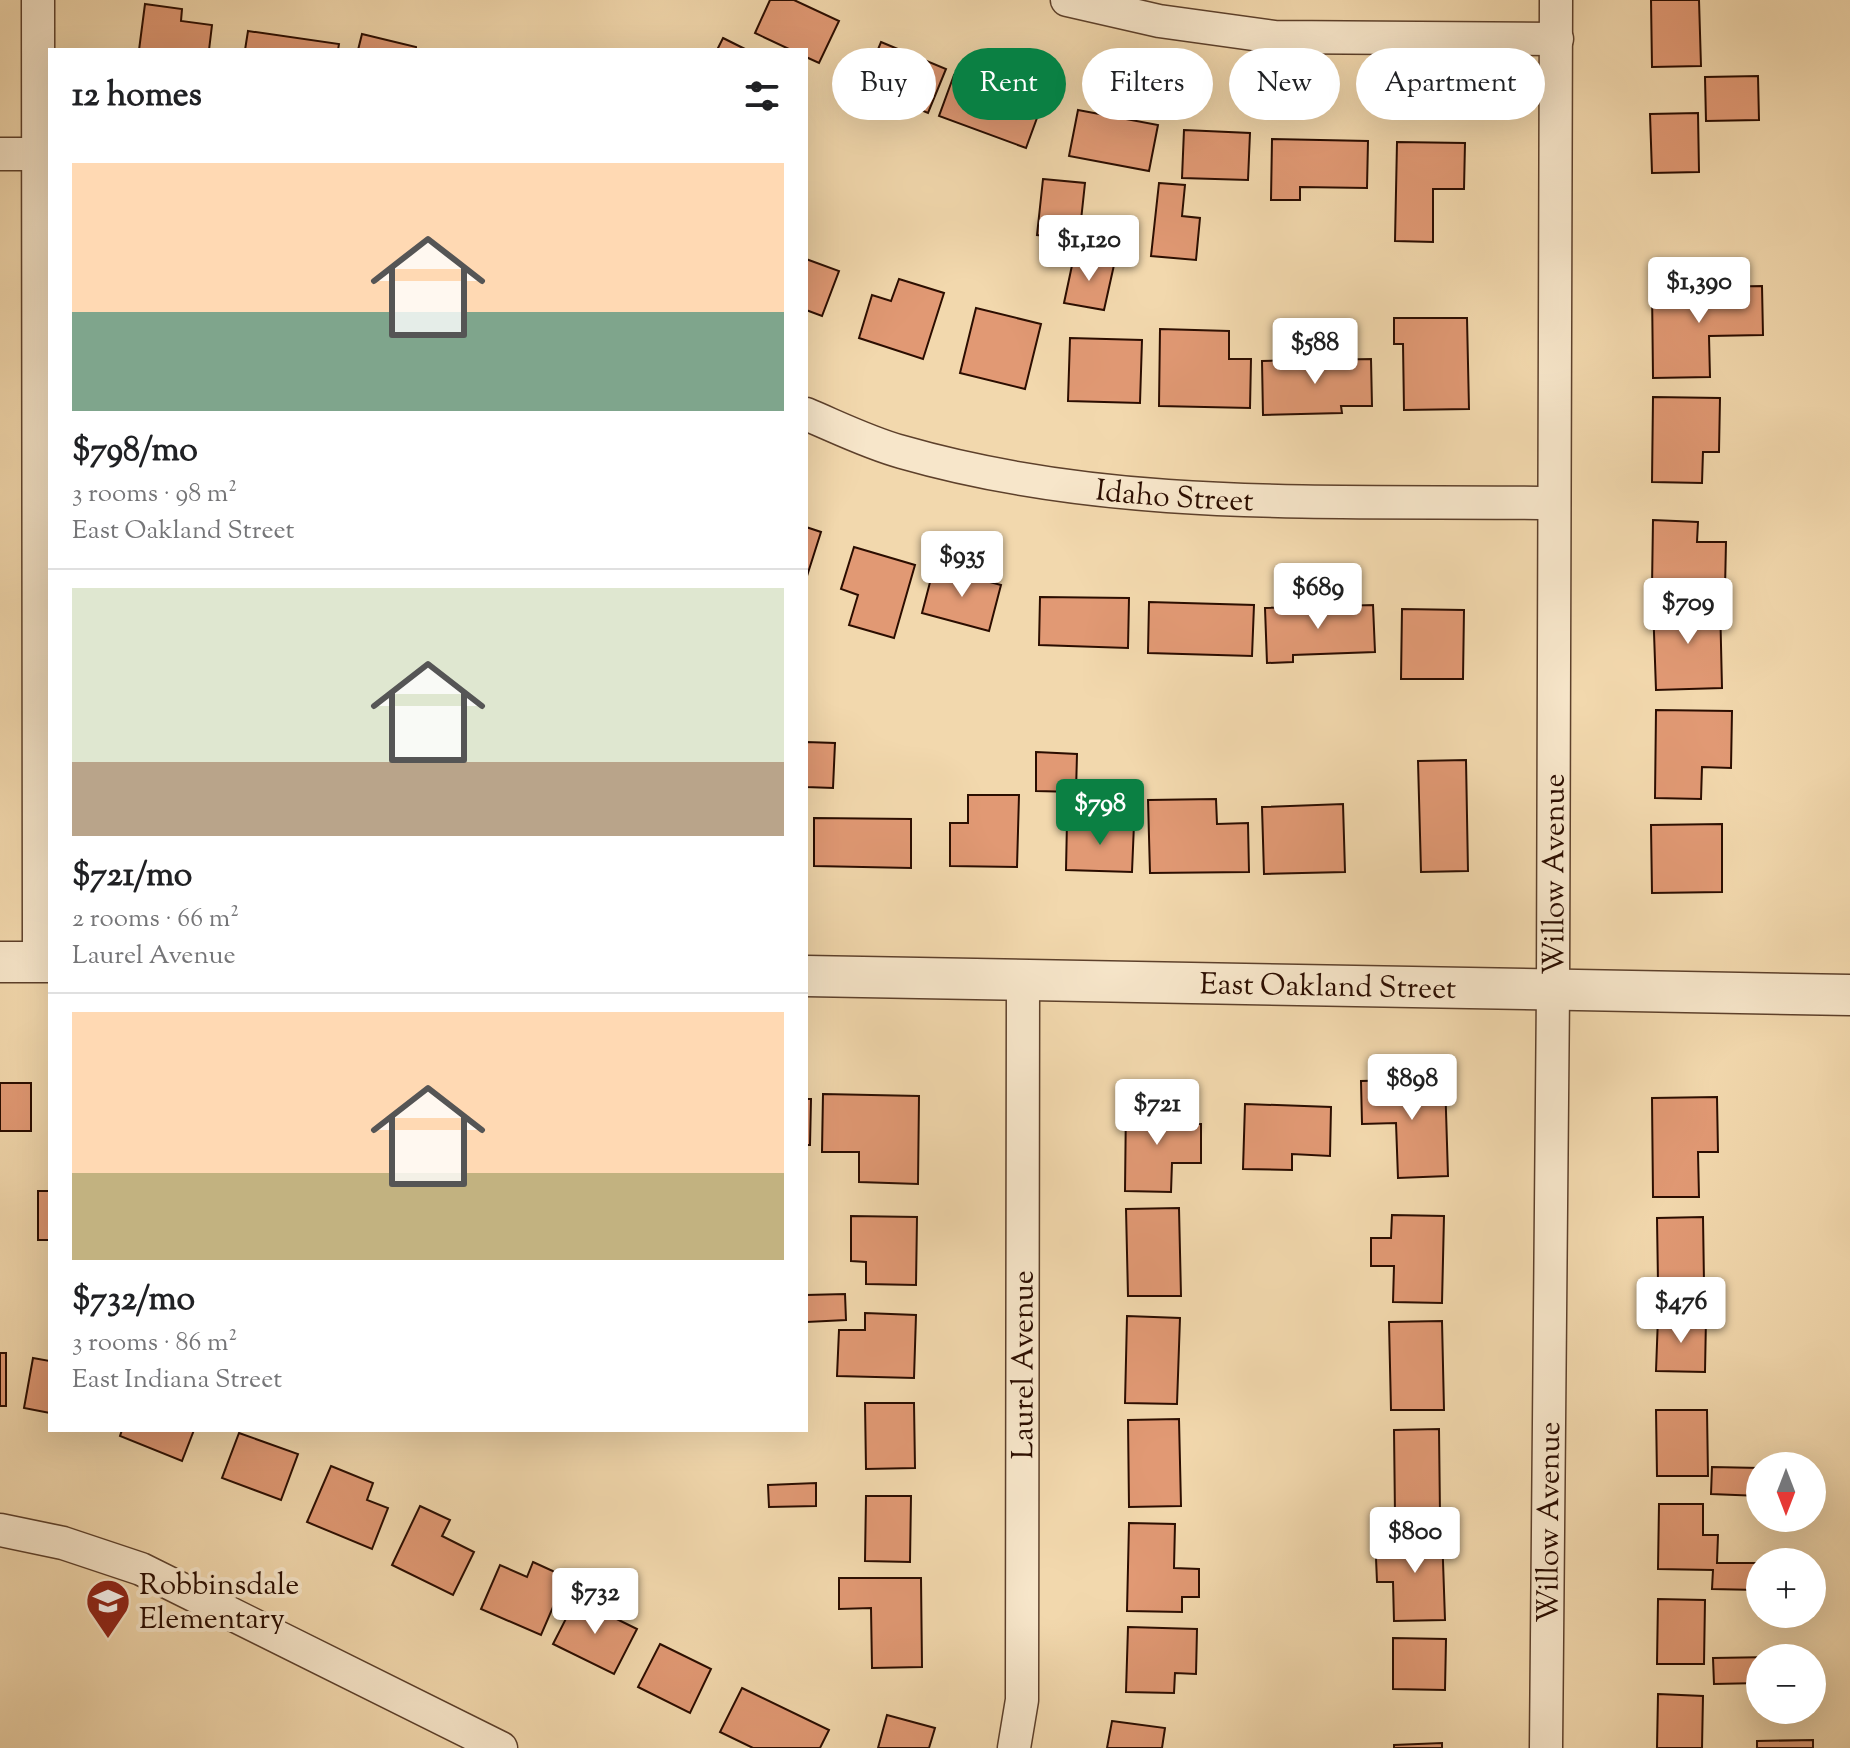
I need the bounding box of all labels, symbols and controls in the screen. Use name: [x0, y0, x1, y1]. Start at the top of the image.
chip: Buy: [832, 48, 936, 120]
chip: Rent: [952, 48, 1066, 120]
chip: Filters: [1082, 48, 1213, 120]
chip: New: [1229, 48, 1340, 120]
chip: Apartment: [1356, 48, 1545, 120]
text: 12 homes: [72, 72, 202, 121]
icon: filters: [740, 74, 784, 118]
icon: home: [356, 215, 500, 359]
pin: $1,120: [1024, 215, 1154, 283]
text: $1,120: [1057, 222, 1121, 259]
pin: $1,390: [1634, 257, 1764, 325]
text: $1,390: [1666, 264, 1732, 301]
pin: $588: [1268, 318, 1362, 386]
text: $588: [1291, 325, 1339, 362]
text: $798/mo: [72, 427, 198, 476]
street label: Idaho Street: [1093, 471, 1254, 524]
text: 3 rooms · 98 m²: [72, 476, 237, 513]
text: East Oakland Street: [72, 513, 294, 550]
pin: $935: [915, 531, 1009, 599]
text: $935: [939, 538, 985, 575]
pin: $689: [1271, 563, 1365, 631]
text: $689: [1292, 570, 1344, 607]
pin: $709: [1641, 578, 1735, 646]
text: $709: [1662, 585, 1714, 622]
icon: home: [356, 640, 500, 784]
street label: Willow Avenue: [1534, 773, 1578, 975]
pin: $798: [1053, 779, 1147, 847]
text: $798: [1074, 786, 1126, 823]
text: $721/mo: [72, 852, 192, 901]
text: 2 rooms · 66 m²: [72, 901, 239, 938]
text: Laurel Avenue: [72, 938, 236, 975]
street label: East Oakland Street: [1199, 964, 1457, 1012]
pin: $898: [1365, 1054, 1459, 1122]
text: $898: [1386, 1061, 1438, 1098]
icon: home: [356, 1064, 500, 1208]
pin: $721: [1110, 1079, 1204, 1147]
text: $721: [1133, 1086, 1181, 1123]
street label: Laurel Avenue: [1003, 1270, 1047, 1459]
text: $732/mo: [72, 1276, 195, 1325]
pin: $476: [1634, 1277, 1728, 1345]
text: $476: [1655, 1284, 1707, 1321]
text: 3 rooms · 86 m²: [72, 1325, 237, 1362]
text: East Indiana Street: [72, 1362, 282, 1399]
street label: Willow Avenue: [1528, 1421, 1573, 1623]
north arrow: [1746, 1452, 1826, 1532]
map controls: [1746, 1452, 1826, 1724]
pin: $800: [1368, 1507, 1462, 1575]
text: $800: [1388, 1514, 1442, 1551]
button: +: [1746, 1548, 1826, 1628]
place label: Robbinsdale Elementary: [139, 1565, 299, 1642]
pin: $732: [548, 1568, 642, 1636]
text: $732: [570, 1575, 620, 1612]
school or university icon: Robbinsdale Elementary: [84, 1577, 132, 1640]
button: −: [1746, 1644, 1826, 1724]

